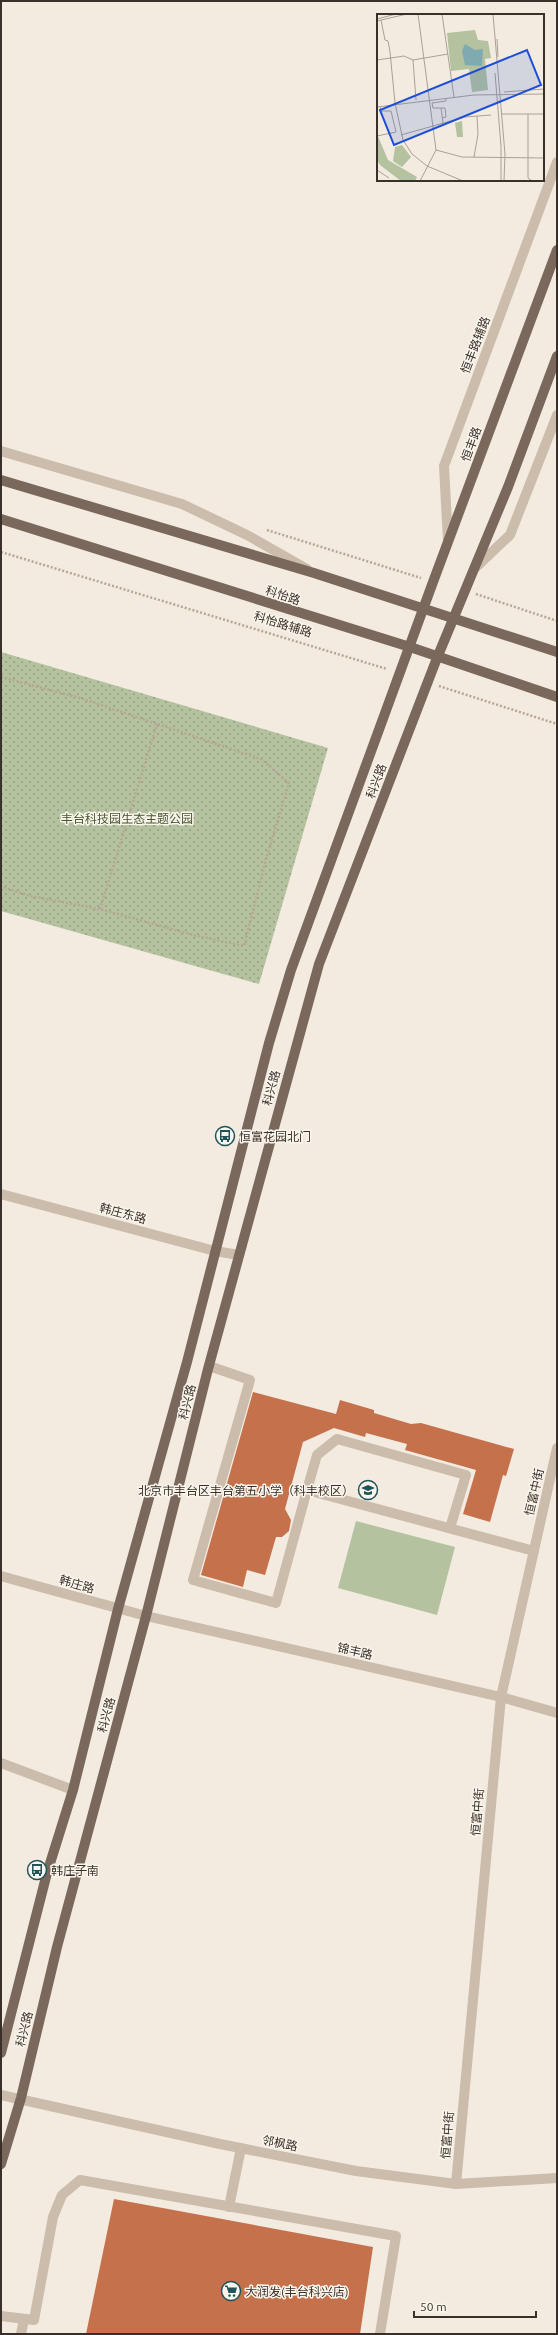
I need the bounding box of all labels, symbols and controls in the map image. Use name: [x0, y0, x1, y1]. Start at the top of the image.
inset map: [377, 14, 544, 181]
street label: 恒丰路辅路: [458, 315, 492, 375]
street label: 恒丰路: [459, 425, 483, 463]
street label: 科怡路: [264, 583, 302, 607]
street label: 科怡路辅路: [252, 609, 314, 639]
street label: 科兴路: [363, 762, 389, 800]
park label: 丰台科技园生态主题公园: [61, 812, 193, 825]
street label: 科兴路: [260, 1069, 282, 1107]
bus stop icon: 恒富花园北门: [214, 1125, 236, 1147]
place label: 恒富花园北门: [239, 1130, 311, 1143]
street label: 韩庄东路: [98, 1201, 148, 1225]
street label: 科兴路: [176, 1383, 198, 1421]
street label: 恒富中街: [522, 1467, 546, 1517]
school or university icon: 北京市丰台区丰台第五小学（科丰校区）: [357, 1479, 379, 1501]
place label: 北京市丰台区丰台第五小学（科丰校区）: [138, 1484, 354, 1497]
street label: 韩庄路: [58, 1573, 96, 1595]
street label: 锦丰路: [336, 1641, 374, 1661]
street label: 科兴路: [95, 1696, 117, 1734]
street label: 恒富中街: [468, 1788, 486, 1836]
bus stop icon: 韩庄子南: [26, 1859, 48, 1881]
place label: 韩庄子南: [51, 1864, 99, 1877]
street label: 科兴路: [13, 2010, 35, 2048]
street label: 恒富中街: [438, 2111, 456, 2159]
street label: 邻枫路: [261, 2133, 299, 2153]
supermarket icon: 大润发(丰台科兴店): [220, 2280, 242, 2302]
place label: 大润发(丰台科兴店): [245, 2285, 349, 2299]
scale bar: [414, 2293, 536, 2319]
text: 50 m: [420, 2300, 447, 2313]

